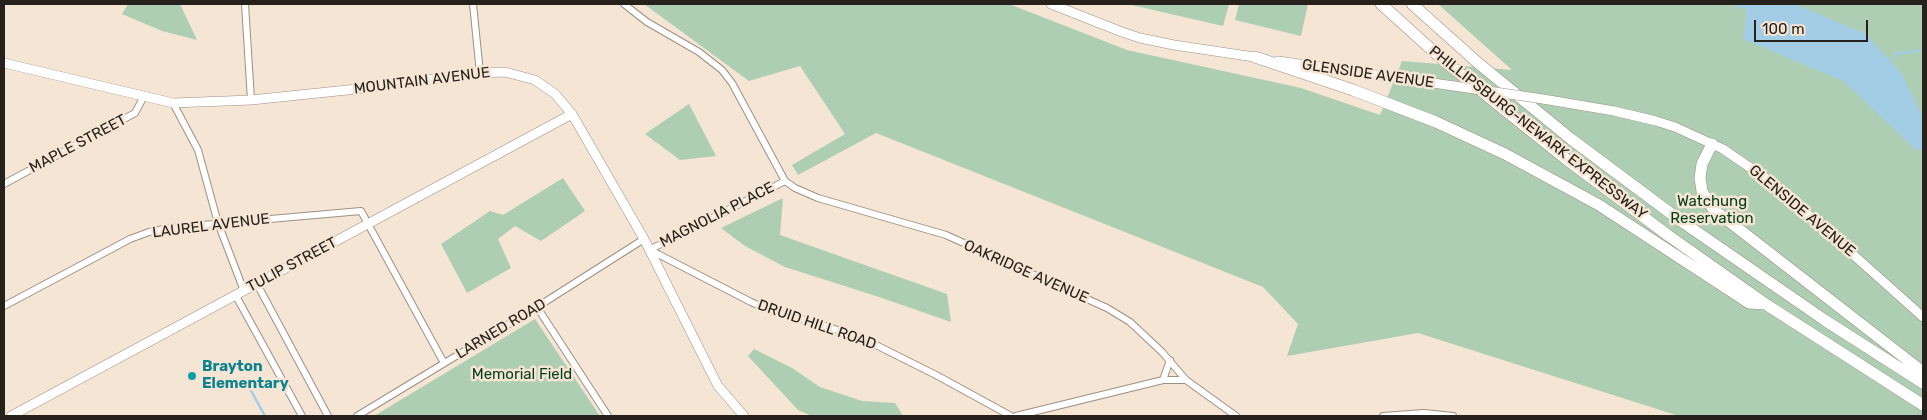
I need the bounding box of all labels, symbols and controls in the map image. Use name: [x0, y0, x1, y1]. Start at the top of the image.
scale bar: [1757, 10, 1871, 42]
text: 100 m: [1762, 20, 1804, 38]
street label: PHILLIPSBURG-NEWARK EXPRESSWAY: [1425, 42, 1651, 224]
street label: GLENSIDE AVENUE: [1301, 56, 1435, 92]
street label: MOUNTAIN AVENUE: [353, 64, 491, 98]
street label: MAPLE STREET: [26, 111, 130, 177]
street label: GLENSIDE AVENUE: [1745, 161, 1859, 261]
street label: MAGNOLIA PLACE: [657, 178, 777, 252]
park label: Watchung Reservation: [1670, 193, 1754, 228]
street label: LAUREL AVENUE: [151, 210, 271, 242]
street label: TULIP STREET: [244, 234, 340, 296]
street label: OAKRIDGE AVENUE: [961, 236, 1091, 308]
street label: LARNED ROAD: [453, 295, 549, 363]
street label: DRUID HILL ROAD: [755, 296, 879, 354]
place label: Brayton Elementary: [202, 358, 289, 393]
park label: Memorial Field: [472, 366, 572, 384]
marker: Brayton Elementary: [186, 370, 198, 382]

